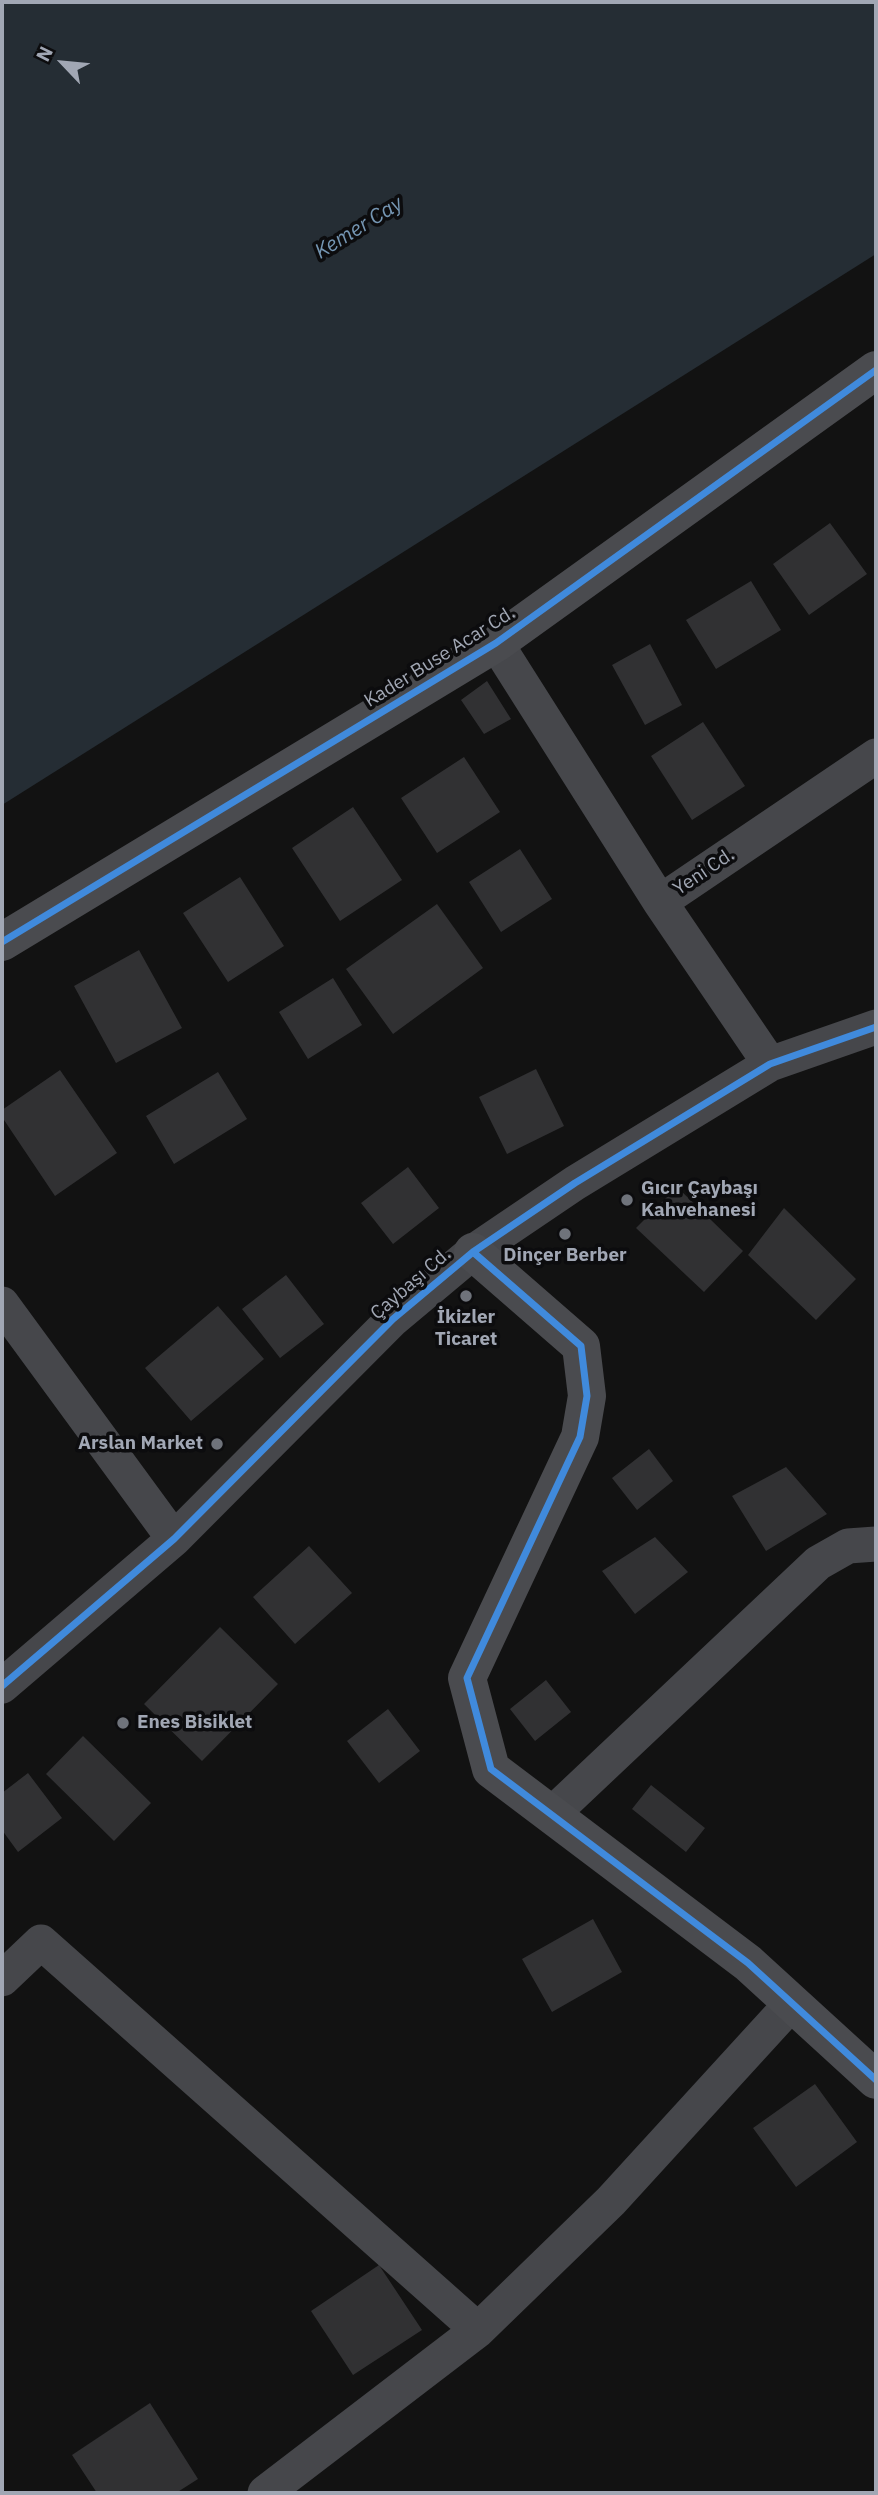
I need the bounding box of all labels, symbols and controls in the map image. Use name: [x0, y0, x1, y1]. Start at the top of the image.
north arrow: [28, 28, 98, 98]
text: N: [30, 42, 58, 65]
water label: Kemer Cay: [310, 191, 408, 265]
street label: Kader Buse Acar Cd.: [360, 601, 520, 713]
street label: Yeni Cd.: [669, 843, 739, 901]
place label: Gıcır Çaybaşı Kahvehanesi: [641, 1178, 758, 1222]
marker: Gıcır Çaybaşı Kahvehanesi: [619, 1192, 635, 1208]
marker: Dinçer Berber: [557, 1226, 573, 1242]
street label: Çaybaşı Cd.: [366, 1243, 456, 1325]
place label: Dinçer Berber: [503, 1245, 627, 1267]
marker: İkizler Ticaret: [458, 1288, 474, 1304]
place label: İkizler Ticaret: [435, 1307, 497, 1351]
place label: Arslan Market: [78, 1433, 203, 1455]
marker: Arslan Market: [209, 1436, 225, 1452]
place label: Enes Bisiklet: [137, 1712, 252, 1734]
marker: Enes Bisiklet: [115, 1715, 131, 1731]

